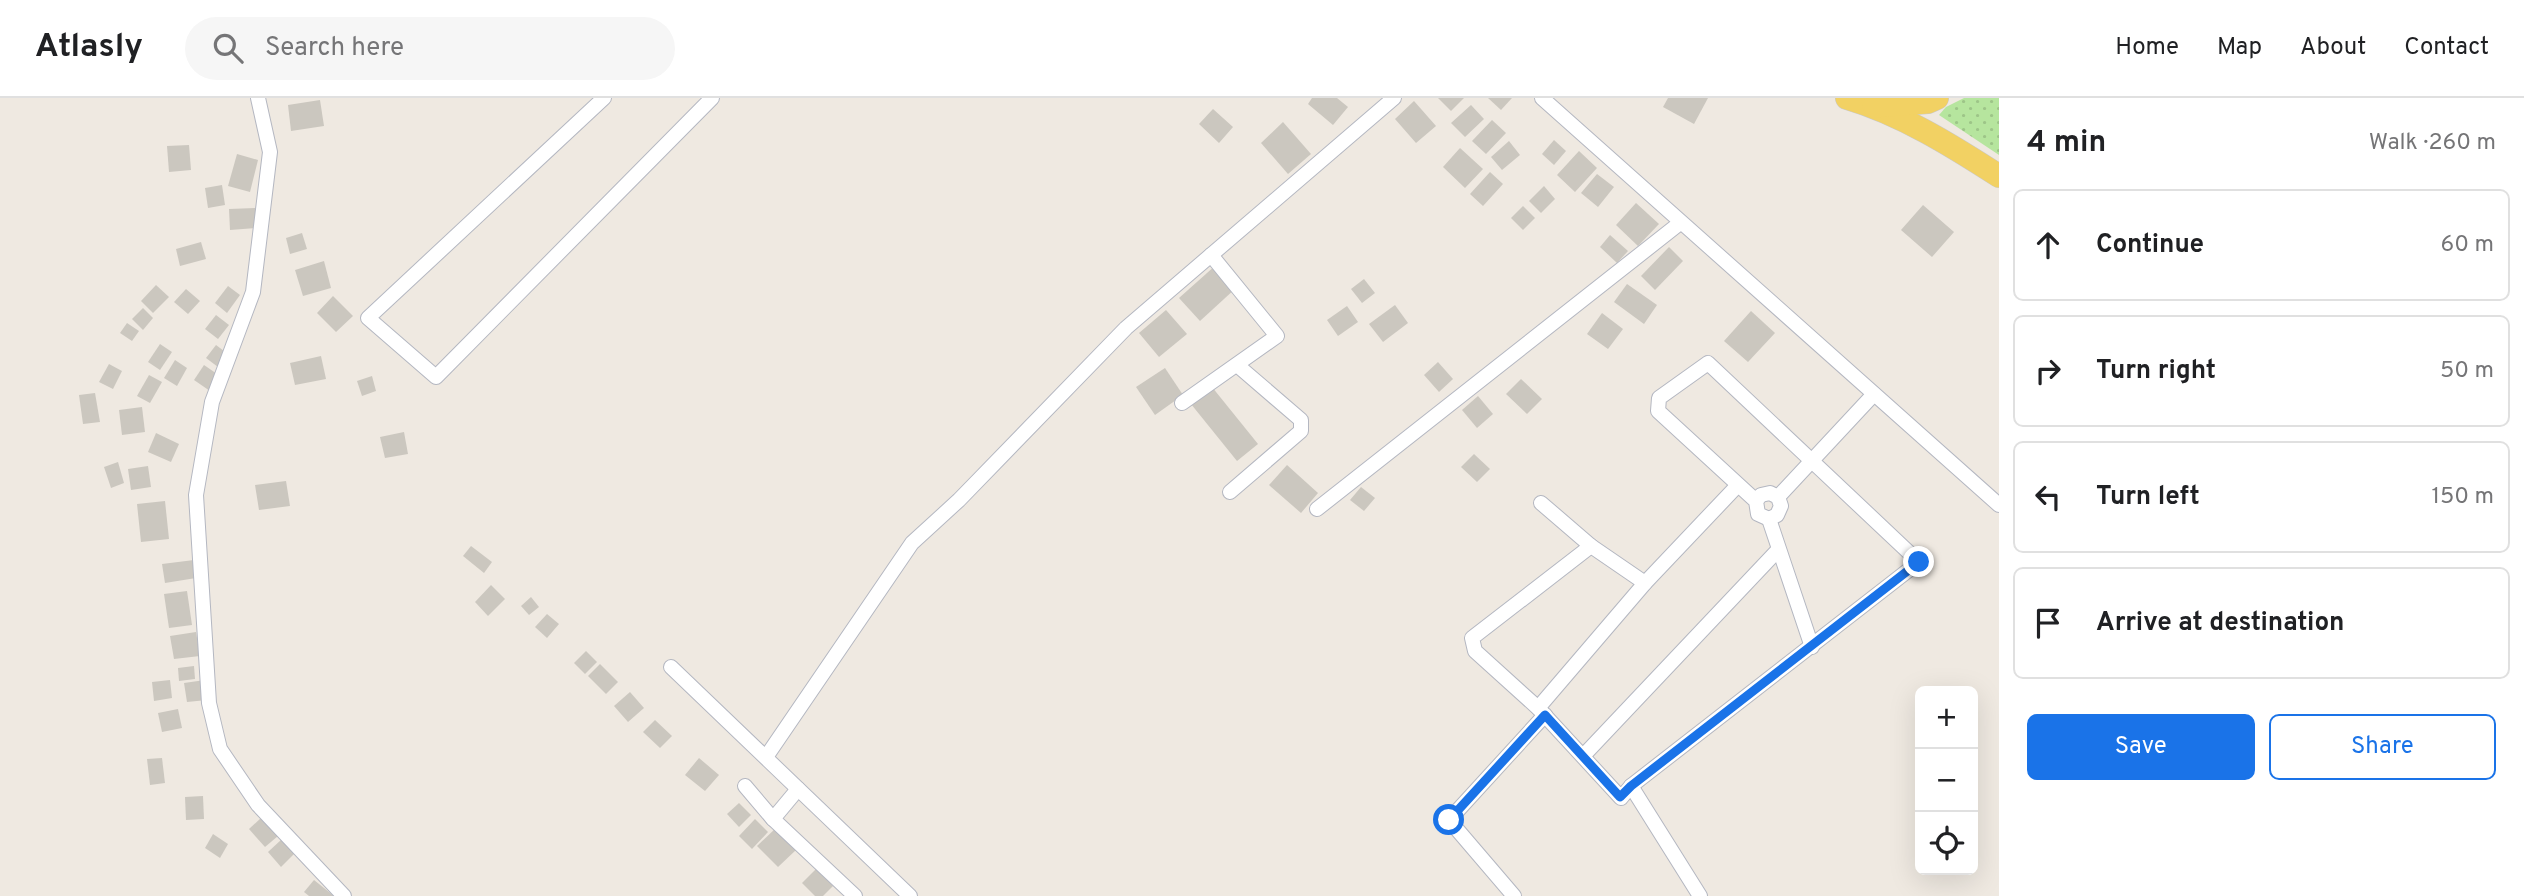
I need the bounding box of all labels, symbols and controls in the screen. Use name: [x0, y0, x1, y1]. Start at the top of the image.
search box: [185, 17, 675, 80]
text: Atlasly: [35, 27, 143, 69]
icon: search: [209, 29, 247, 67]
text: Search here: [265, 32, 404, 65]
text: Home: [2115, 33, 2179, 63]
text: Map: [2217, 33, 2262, 63]
text: About: [2300, 33, 2366, 63]
text: Contact: [2404, 33, 2489, 63]
text: 4 min: [2027, 125, 2106, 162]
text: Walk · 260 m: [2369, 129, 2496, 158]
icon: ahead: [2029, 226, 2067, 264]
text: Continue: [2096, 229, 2204, 262]
text: 60 m: [2441, 231, 2494, 260]
icon: right: [2029, 352, 2067, 390]
text: Turn right: [2096, 355, 2216, 388]
text: 50 m: [2440, 357, 2494, 386]
icon: left: [2029, 478, 2067, 516]
text: Turn left: [2096, 481, 2200, 514]
text: 150 m: [2432, 483, 2494, 512]
route end: [1903, 546, 1934, 577]
icon: arrive: [2029, 604, 2067, 642]
text: Arrive at destination: [2096, 607, 2344, 640]
map controls: [1915, 686, 1978, 875]
button: +: [1915, 686, 1978, 749]
button: Save: [2027, 714, 2255, 780]
button: Share: [2269, 714, 2496, 780]
button: −: [1915, 749, 1978, 812]
route start: [1433, 804, 1464, 835]
button: locate: [1915, 812, 1978, 875]

